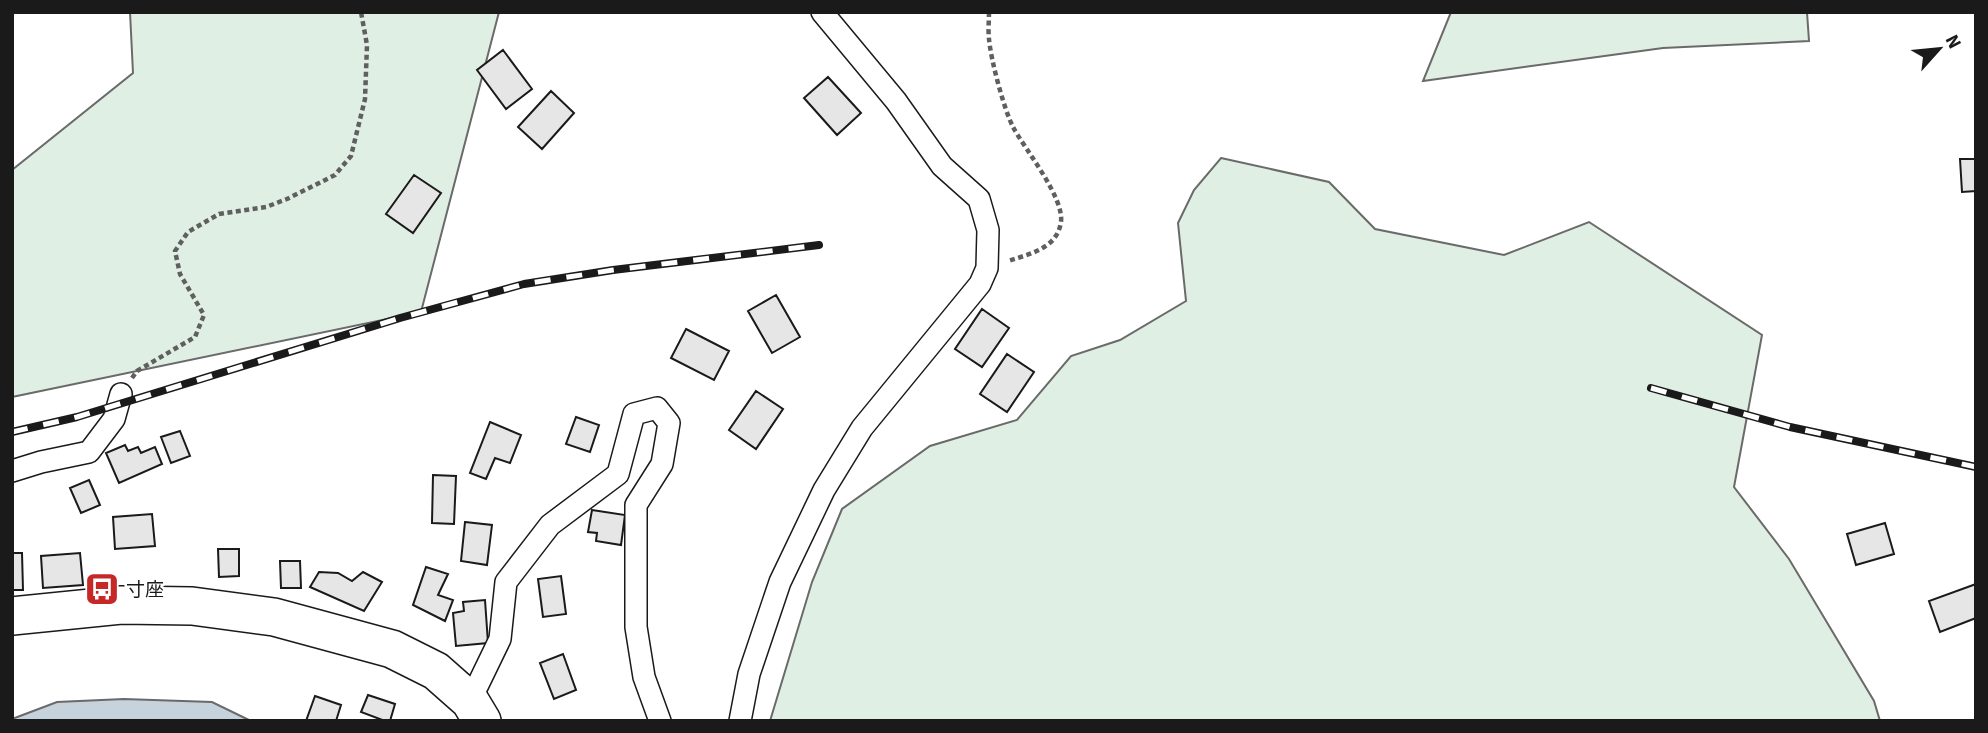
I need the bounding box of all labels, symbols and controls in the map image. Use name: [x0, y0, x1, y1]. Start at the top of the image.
north arrow: [1904, 14, 1974, 84]
text: N: [1938, 30, 1968, 54]
bus stop icon: 寸座: [83, 570, 121, 608]
place label: 寸座: [126, 577, 164, 604]

